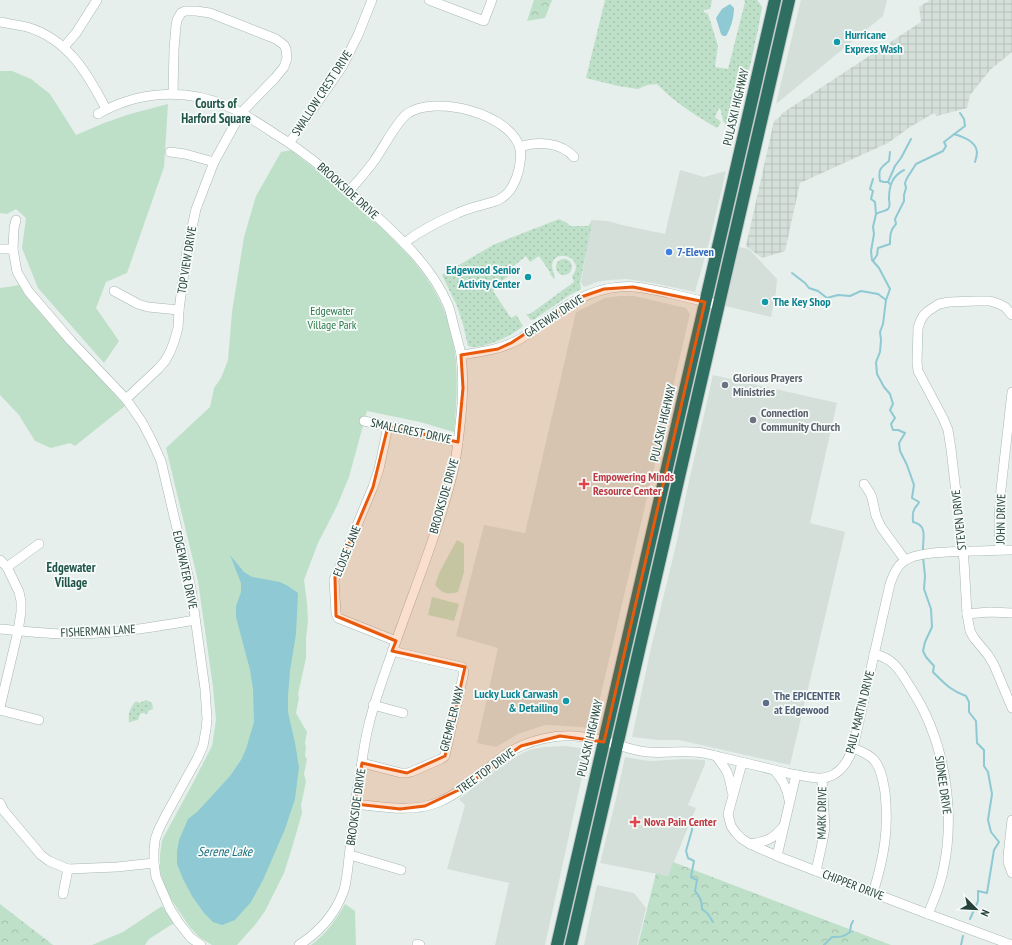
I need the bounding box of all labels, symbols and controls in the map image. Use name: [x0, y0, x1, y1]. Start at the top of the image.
place label: Hurricane Express Wash: [845, 27, 903, 56]
marker: Hurricane Express Wash: [832, 37, 842, 47]
street label: SWALLOW CREST DRIVE: [288, 47, 355, 138]
street label: PULASKI HIGHWAY: [719, 66, 752, 147]
district label: Courts of Harford Square: [181, 95, 251, 127]
street label: BROOKSIDE DRIVE: [314, 159, 382, 222]
street label: TOP VIEW DRIVE: [174, 225, 199, 295]
place label: 7-Eleven: [677, 244, 714, 259]
marker: 7-Eleven: [664, 247, 674, 257]
place label: Edgewood Senior Activity Center: [446, 262, 520, 291]
marker: Edgewood Senior Activity Center: [523, 272, 533, 282]
street label: GATEWAY DRIVE: [521, 291, 586, 340]
place label: The Key Shop: [773, 294, 831, 309]
marker: The Key Shop: [760, 297, 770, 307]
park label: Edgewater Village Park: [306, 303, 357, 332]
place label: Glorious Prayers Ministries: [733, 370, 802, 399]
marker: Glorious Prayers Ministries: [720, 380, 730, 390]
street label: PULASKI HIGHWAY: [646, 382, 679, 463]
place label: Connection Community Church: [761, 405, 840, 434]
street label: SMALLCREST DRIVE: [369, 415, 453, 446]
marker: Connection Community Church: [748, 415, 758, 425]
street label: BROOKSIDE DRIVE: [426, 456, 461, 535]
place label: Empowering Minds Resource Center: [593, 469, 674, 498]
marker: Empowering Minds Resource Center: [578, 478, 590, 490]
street label: STEVEN DRIVE: [948, 489, 969, 551]
street label: JOHN DRIVE: [993, 494, 1008, 545]
street label: ELOISE LANE: [329, 523, 364, 579]
street label: EDGEWATER DRIVE: [170, 529, 201, 610]
district label: Edgewater Village: [47, 559, 96, 591]
street label: FISHERMAN LANE: [60, 621, 136, 640]
street label: PAUL MARTIN DRIVE: [842, 669, 877, 755]
street label: GREMPLER WAY: [436, 684, 467, 753]
place label: Lucky Luck Carwash & Detailing: [474, 686, 558, 715]
place label: The EPICENTER at Edgewood: [774, 688, 840, 717]
marker: Lucky Luck Carwash & Detailing: [561, 696, 571, 706]
street label: PULASKI HIGHWAY: [573, 697, 606, 778]
marker: The EPICENTER at Edgewood: [761, 698, 771, 708]
street label: TREE TOP DRIVE: [454, 744, 518, 797]
street label: SIDNEE DRIVE: [932, 755, 955, 815]
street label: BROOKSIDE DRIVE: [343, 767, 368, 846]
street label: MARK DRIVE: [814, 786, 829, 840]
place label: Nova Pain Center: [644, 814, 717, 829]
marker: Nova Pain Center: [629, 816, 641, 828]
water label: Serene Lake: [198, 843, 254, 860]
street label: CHIPPER DRIVE: [820, 866, 886, 903]
north arrow: [956, 889, 996, 929]
text: N: [978, 908, 993, 919]

